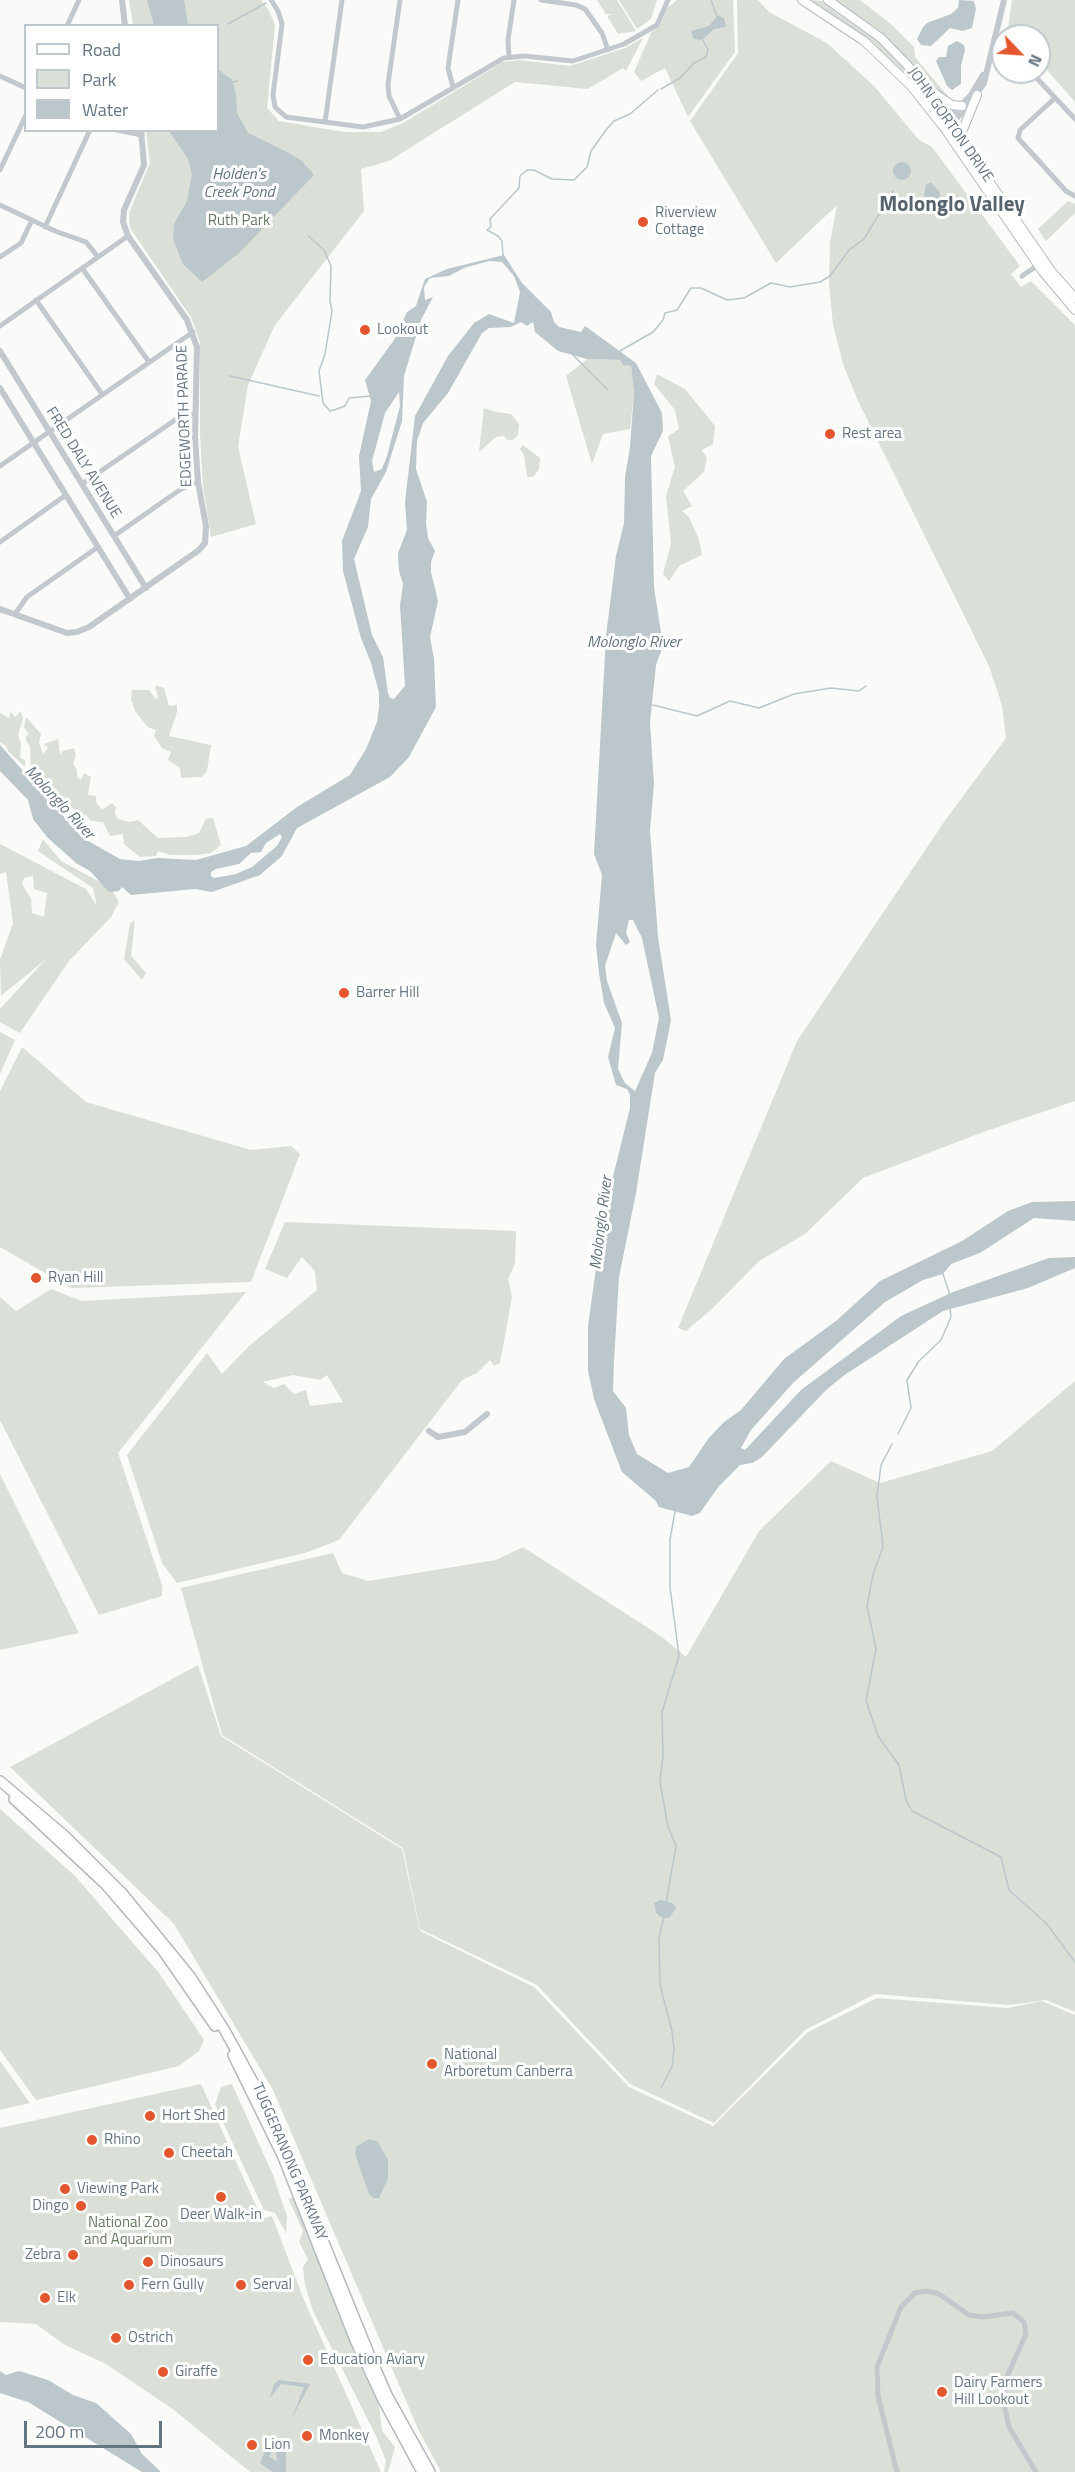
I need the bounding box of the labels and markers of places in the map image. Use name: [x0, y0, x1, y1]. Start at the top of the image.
place label: Riverview Cottage: [655, 204, 717, 239]
marker: Riverview Cottage: [636, 215, 650, 229]
place label: Lookout: [377, 321, 428, 339]
marker: Lookout: [358, 323, 372, 337]
place label: Rest area: [842, 425, 902, 443]
marker: Rest area: [823, 427, 837, 441]
place label: Barrer Hill: [356, 984, 419, 1002]
marker: Barrer Hill: [337, 986, 351, 1000]
place label: Ryan Hill: [48, 1269, 104, 1287]
marker: Ryan Hill: [29, 1271, 43, 1285]
place label: National Arboretum Canberra: [444, 2046, 573, 2081]
marker: National Arboretum Canberra: [425, 2057, 439, 2071]
place label: Hort Shed: [162, 2107, 225, 2125]
marker: Hort Shed: [143, 2109, 157, 2123]
place label: Rhino: [104, 2131, 141, 2149]
marker: Rhino: [85, 2133, 99, 2147]
place label: Cheetah: [181, 2144, 233, 2162]
marker: Cheetah: [162, 2146, 176, 2160]
place label: Viewing Park: [77, 2180, 159, 2198]
marker: Viewing Park: [58, 2182, 72, 2196]
marker: Deer Walk-in: [214, 2190, 228, 2204]
place label: Dingo: [32, 2197, 69, 2215]
marker: Dingo: [74, 2199, 88, 2213]
place label: Deer Walk-in: [180, 2206, 262, 2224]
place label: Zebra: [25, 2246, 61, 2264]
marker: Zebra: [66, 2248, 80, 2262]
place label: Dinosaurs: [160, 2253, 224, 2271]
marker: Dinosaurs: [141, 2255, 155, 2269]
place label: Fern Gully: [141, 2276, 204, 2294]
place label: Serval: [253, 2276, 292, 2294]
marker: Fern Gully: [122, 2278, 136, 2292]
marker: Serval: [234, 2278, 248, 2292]
place label: Elk: [57, 2289, 76, 2307]
marker: Elk: [38, 2291, 52, 2305]
place label: Ostrich: [128, 2329, 173, 2347]
marker: Ostrich: [109, 2331, 123, 2345]
place label: Education Aviary: [320, 2351, 425, 2369]
marker: Education Aviary: [301, 2353, 315, 2367]
place label: Giraffe: [175, 2363, 218, 2381]
marker: Giraffe: [156, 2365, 170, 2379]
place label: Dairy Farmers Hill Lookout: [954, 2374, 1043, 2409]
marker: Dairy Farmers Hill Lookout: [935, 2385, 949, 2399]
place label: Monkey: [319, 2427, 369, 2445]
marker: Monkey: [300, 2429, 314, 2443]
place label: Lion: [264, 2436, 290, 2454]
marker: Lion: [245, 2438, 259, 2452]

